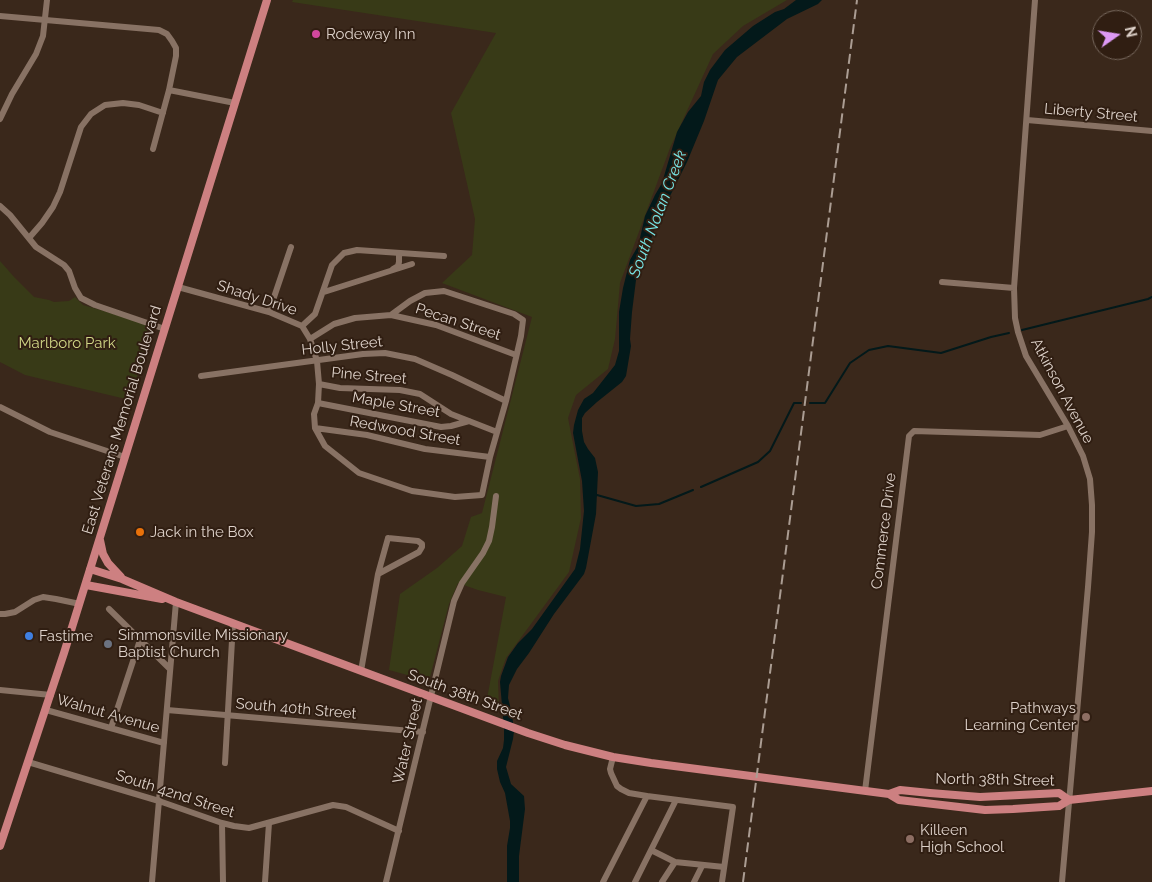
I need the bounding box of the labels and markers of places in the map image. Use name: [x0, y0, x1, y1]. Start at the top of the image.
place label: Rodeway Inn: [326, 25, 416, 43]
marker: Rodeway Inn: [310, 28, 322, 40]
place label: Jack in the Box: [150, 523, 254, 541]
marker: Jack in the Box: [134, 526, 146, 538]
place label: Simmonsville Missionary Baptist Church: [118, 626, 288, 661]
place label: Fastime: [39, 627, 93, 645]
marker: Fastime: [23, 630, 35, 642]
marker: Simmonsville Missionary Baptist Church: [102, 638, 114, 650]
place label: Pathways Learning Center: [965, 699, 1076, 734]
marker: Pathways Learning Center: [1080, 711, 1092, 723]
place label: Killeen High School: [920, 821, 1004, 856]
marker: Killeen High School: [904, 833, 916, 845]

